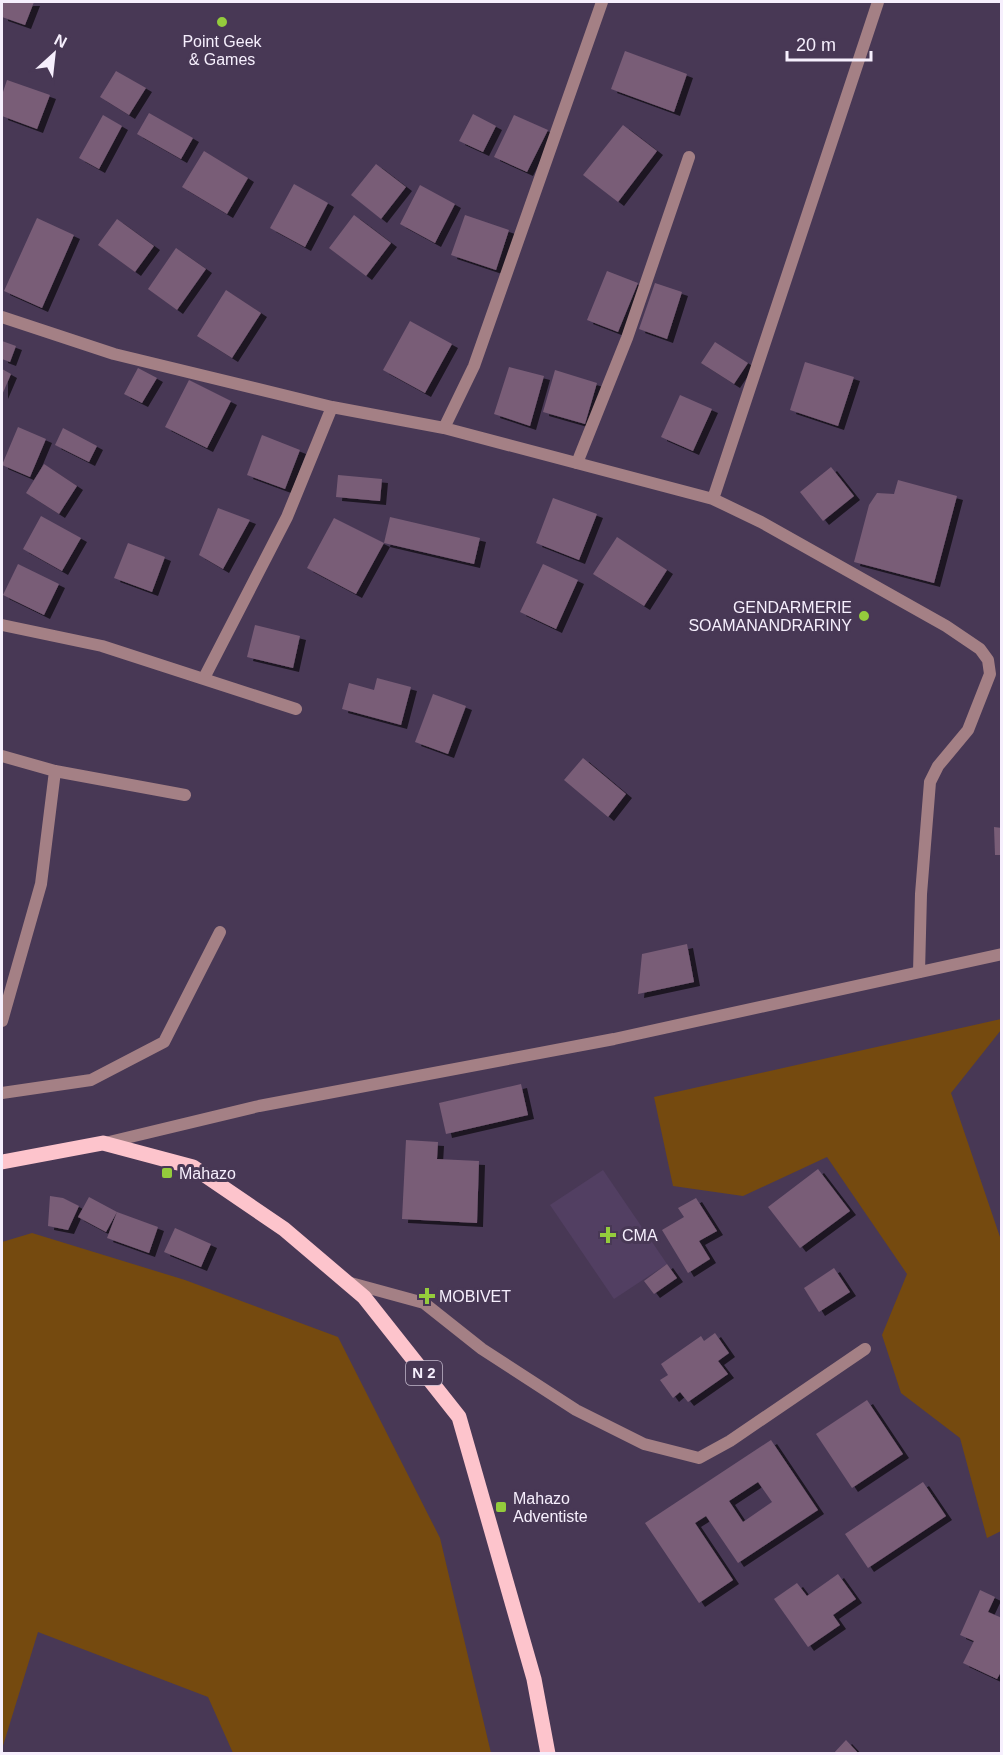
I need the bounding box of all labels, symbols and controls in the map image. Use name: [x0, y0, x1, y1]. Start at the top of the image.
marker: Point Geek & Games: [215, 15, 229, 29]
north arrow: [24, 24, 84, 84]
scale bar: [787, 24, 871, 62]
text: N: [52, 31, 70, 51]
place label: Point Geek & Games: [182, 33, 263, 68]
text: 20 m: [796, 35, 836, 55]
place label: GENDARMERIE SOAMANANDRARINY: [688, 599, 852, 634]
marker: GENDARMERIE SOAMANANDRARINY: [857, 609, 871, 623]
place label: Mahazo: [179, 1165, 236, 1182]
marker: Mahazo: [160, 1166, 174, 1180]
marker: CMA: [599, 1226, 617, 1244]
place label: CMA: [622, 1227, 658, 1244]
place label: MOBIVET: [439, 1288, 511, 1305]
marker: MOBIVET: [420, 1289, 434, 1303]
road number: N 2: [406, 1361, 442, 1385]
place label: Mahazo Adventiste: [513, 1490, 588, 1525]
marker: Mahazo Adventiste: [494, 1500, 508, 1514]

